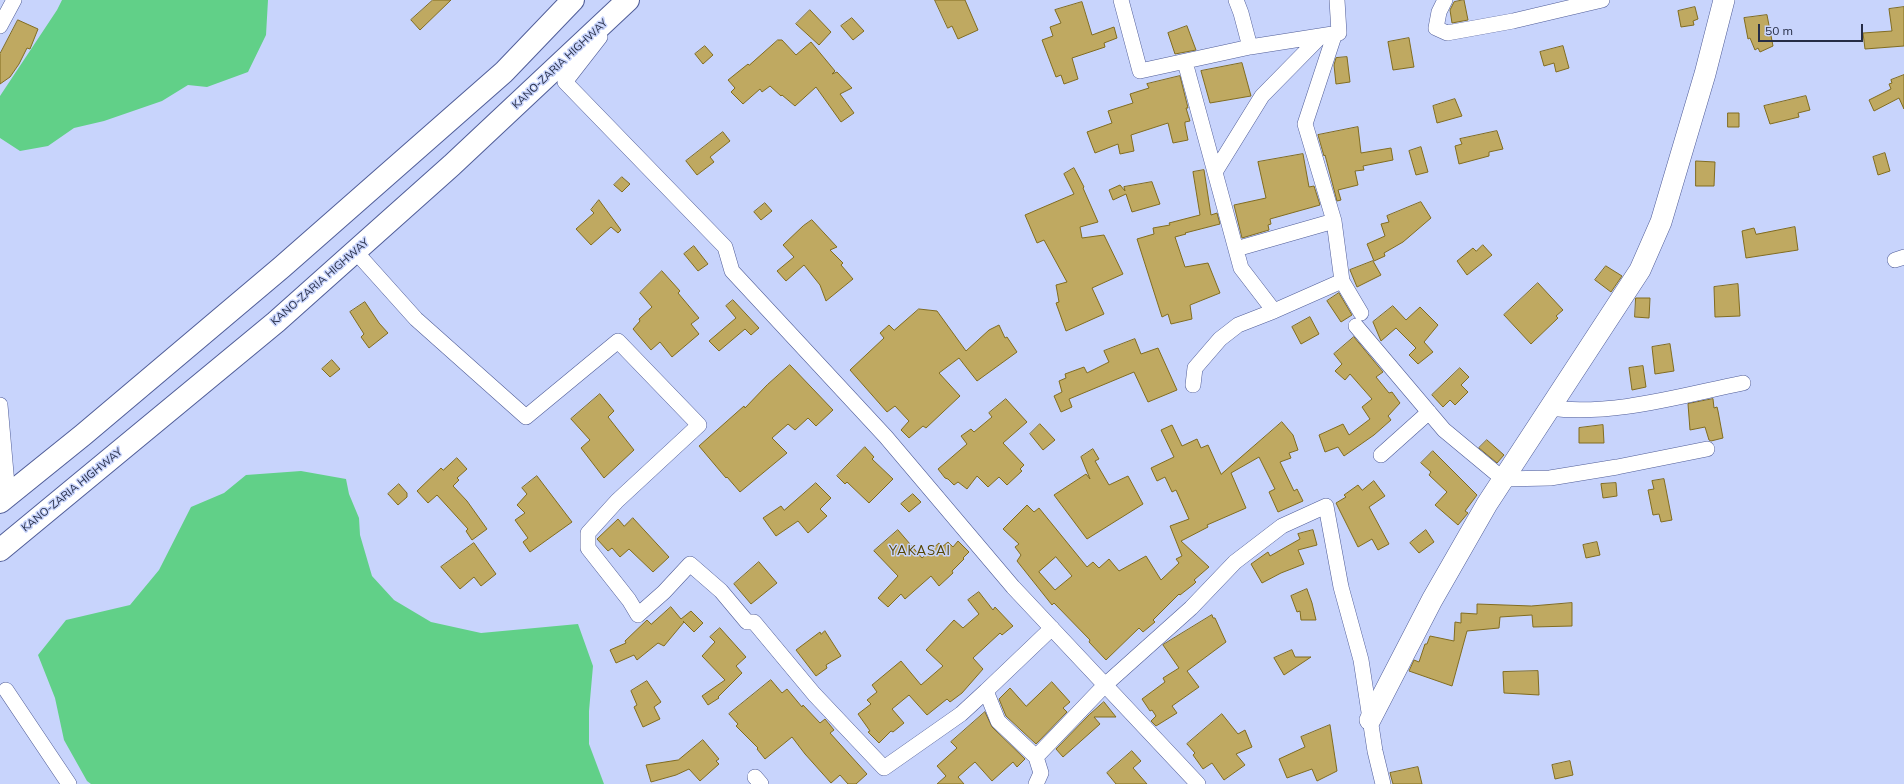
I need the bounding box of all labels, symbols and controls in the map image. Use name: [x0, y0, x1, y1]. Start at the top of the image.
street label: KANO-ZARIA HIGHWAY: [510, 16, 610, 112]
scale bar: [1760, 16, 1865, 42]
text: 50 m: [1765, 23, 1793, 38]
street label: KANO-ZARIA HIGHWAY: [268, 236, 372, 328]
street label: KANO-ZARIA HIGHWAY: [19, 445, 125, 535]
district label: YAKASAI: [889, 543, 951, 559]

